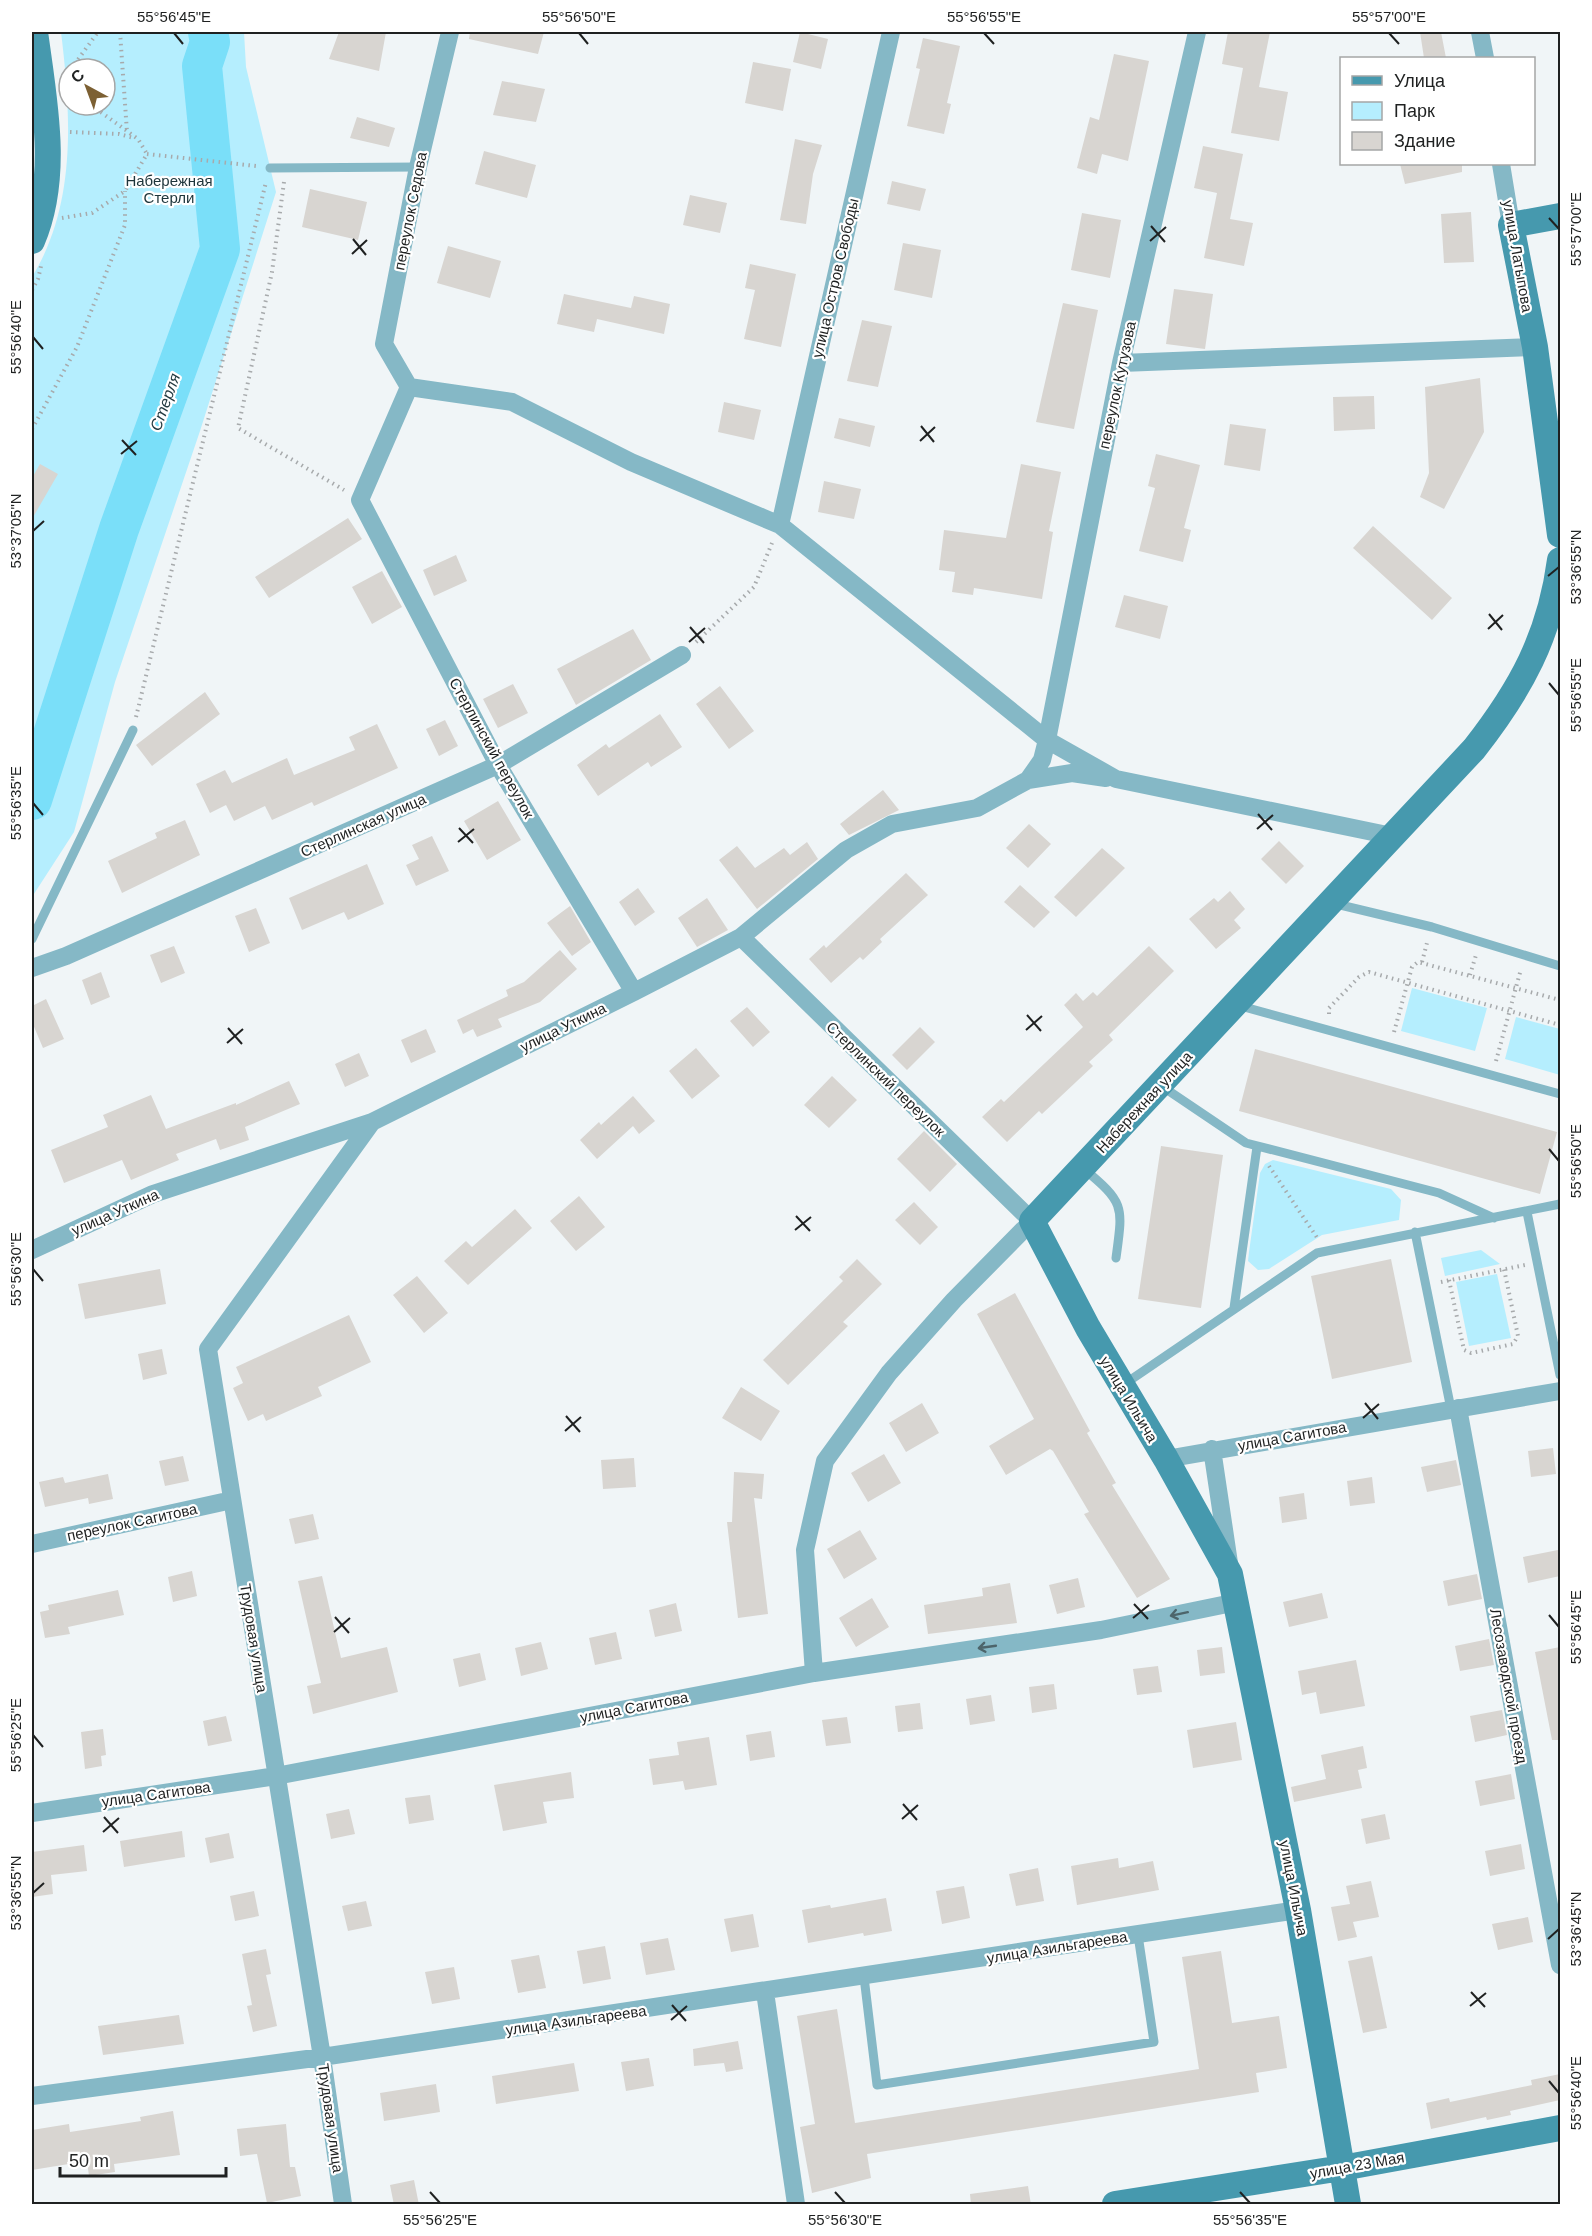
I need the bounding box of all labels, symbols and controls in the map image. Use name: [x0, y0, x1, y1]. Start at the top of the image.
text: 55°56'45"E: [137, 8, 211, 25]
text: 55°56'50"E: [542, 8, 616, 25]
text: 55°56'55"E: [947, 8, 1021, 25]
text: 55°57'00"E: [1352, 8, 1426, 25]
north arrow: [57, 57, 117, 117]
legend: [1340, 57, 1535, 165]
text: С: [68, 66, 88, 86]
text: Улица: [1394, 71, 1446, 91]
text: Парк: [1394, 101, 1435, 121]
text: Здание: [1394, 131, 1455, 151]
street label: переулок Седова: [390, 150, 430, 272]
park label: Набережная Стерли: [125, 172, 213, 206]
text: 55°57'00"E: [1567, 192, 1584, 266]
street label: улица Остров Свободы: [808, 196, 862, 360]
street label: улица Латыпова: [1500, 199, 1536, 314]
text: 55°56'40"E: [7, 300, 24, 374]
street label: переулок Кутузова: [1095, 319, 1139, 450]
water label: Стерля: [147, 371, 183, 433]
text: 53°37'05"N: [7, 493, 24, 569]
text: 53°36'55"N: [1567, 529, 1584, 605]
text: 55°56'55"E: [1567, 658, 1584, 732]
street label: Стерлинский переулок: [446, 675, 538, 822]
text: 55°56'35"E: [7, 766, 24, 840]
street label: Стерлинская улица: [298, 789, 429, 860]
street label: улица Уткина: [517, 999, 609, 1055]
street label: Стерлинский переулок: [823, 1018, 949, 1140]
street label: Набережная улица: [1093, 1047, 1196, 1156]
text: 55°56'50"E: [1567, 1124, 1584, 1198]
street label: улица Уткина: [69, 1185, 162, 1239]
text: 55°56'30"E: [7, 1232, 24, 1306]
street label: улица Ильича: [1097, 1353, 1162, 1446]
street label: улица Сагитова: [1236, 1418, 1348, 1454]
street label: переулок Сагитова: [65, 1500, 199, 1544]
street label: Трудовая улица: [237, 1582, 271, 1694]
text: 55°56'45"E: [1567, 1590, 1584, 1664]
street label: Лесозаводской проезд: [1487, 1607, 1531, 1765]
one-way arrow: [1170, 1609, 1190, 1620]
one-way arrow: [978, 1641, 998, 1652]
street label: улица Сагитова: [578, 1688, 690, 1726]
text: 55°56'25"E: [7, 1698, 24, 1772]
street label: улица Сагитова: [100, 1778, 212, 1810]
street label: улица Ильича: [1276, 1839, 1312, 1938]
text: 53°36'55"N: [7, 1855, 24, 1931]
text: 53°36'45"N: [1567, 1891, 1584, 1967]
street label: улица Азильгареева: [986, 1927, 1129, 1966]
street label: улица Азильгареева: [505, 2002, 648, 2038]
text: 55°56'40"E: [1567, 2056, 1584, 2130]
street label: Трудовая улица: [315, 2062, 347, 2174]
scale bar: [60, 2140, 226, 2178]
street label: улица 23 Мая: [1309, 2148, 1405, 2182]
text: 50 m: [69, 2151, 109, 2171]
text: 55°56'25"E: [403, 2211, 477, 2228]
text: 55°56'30"E: [808, 2211, 882, 2228]
text: 55°56'35"E: [1213, 2211, 1287, 2228]

